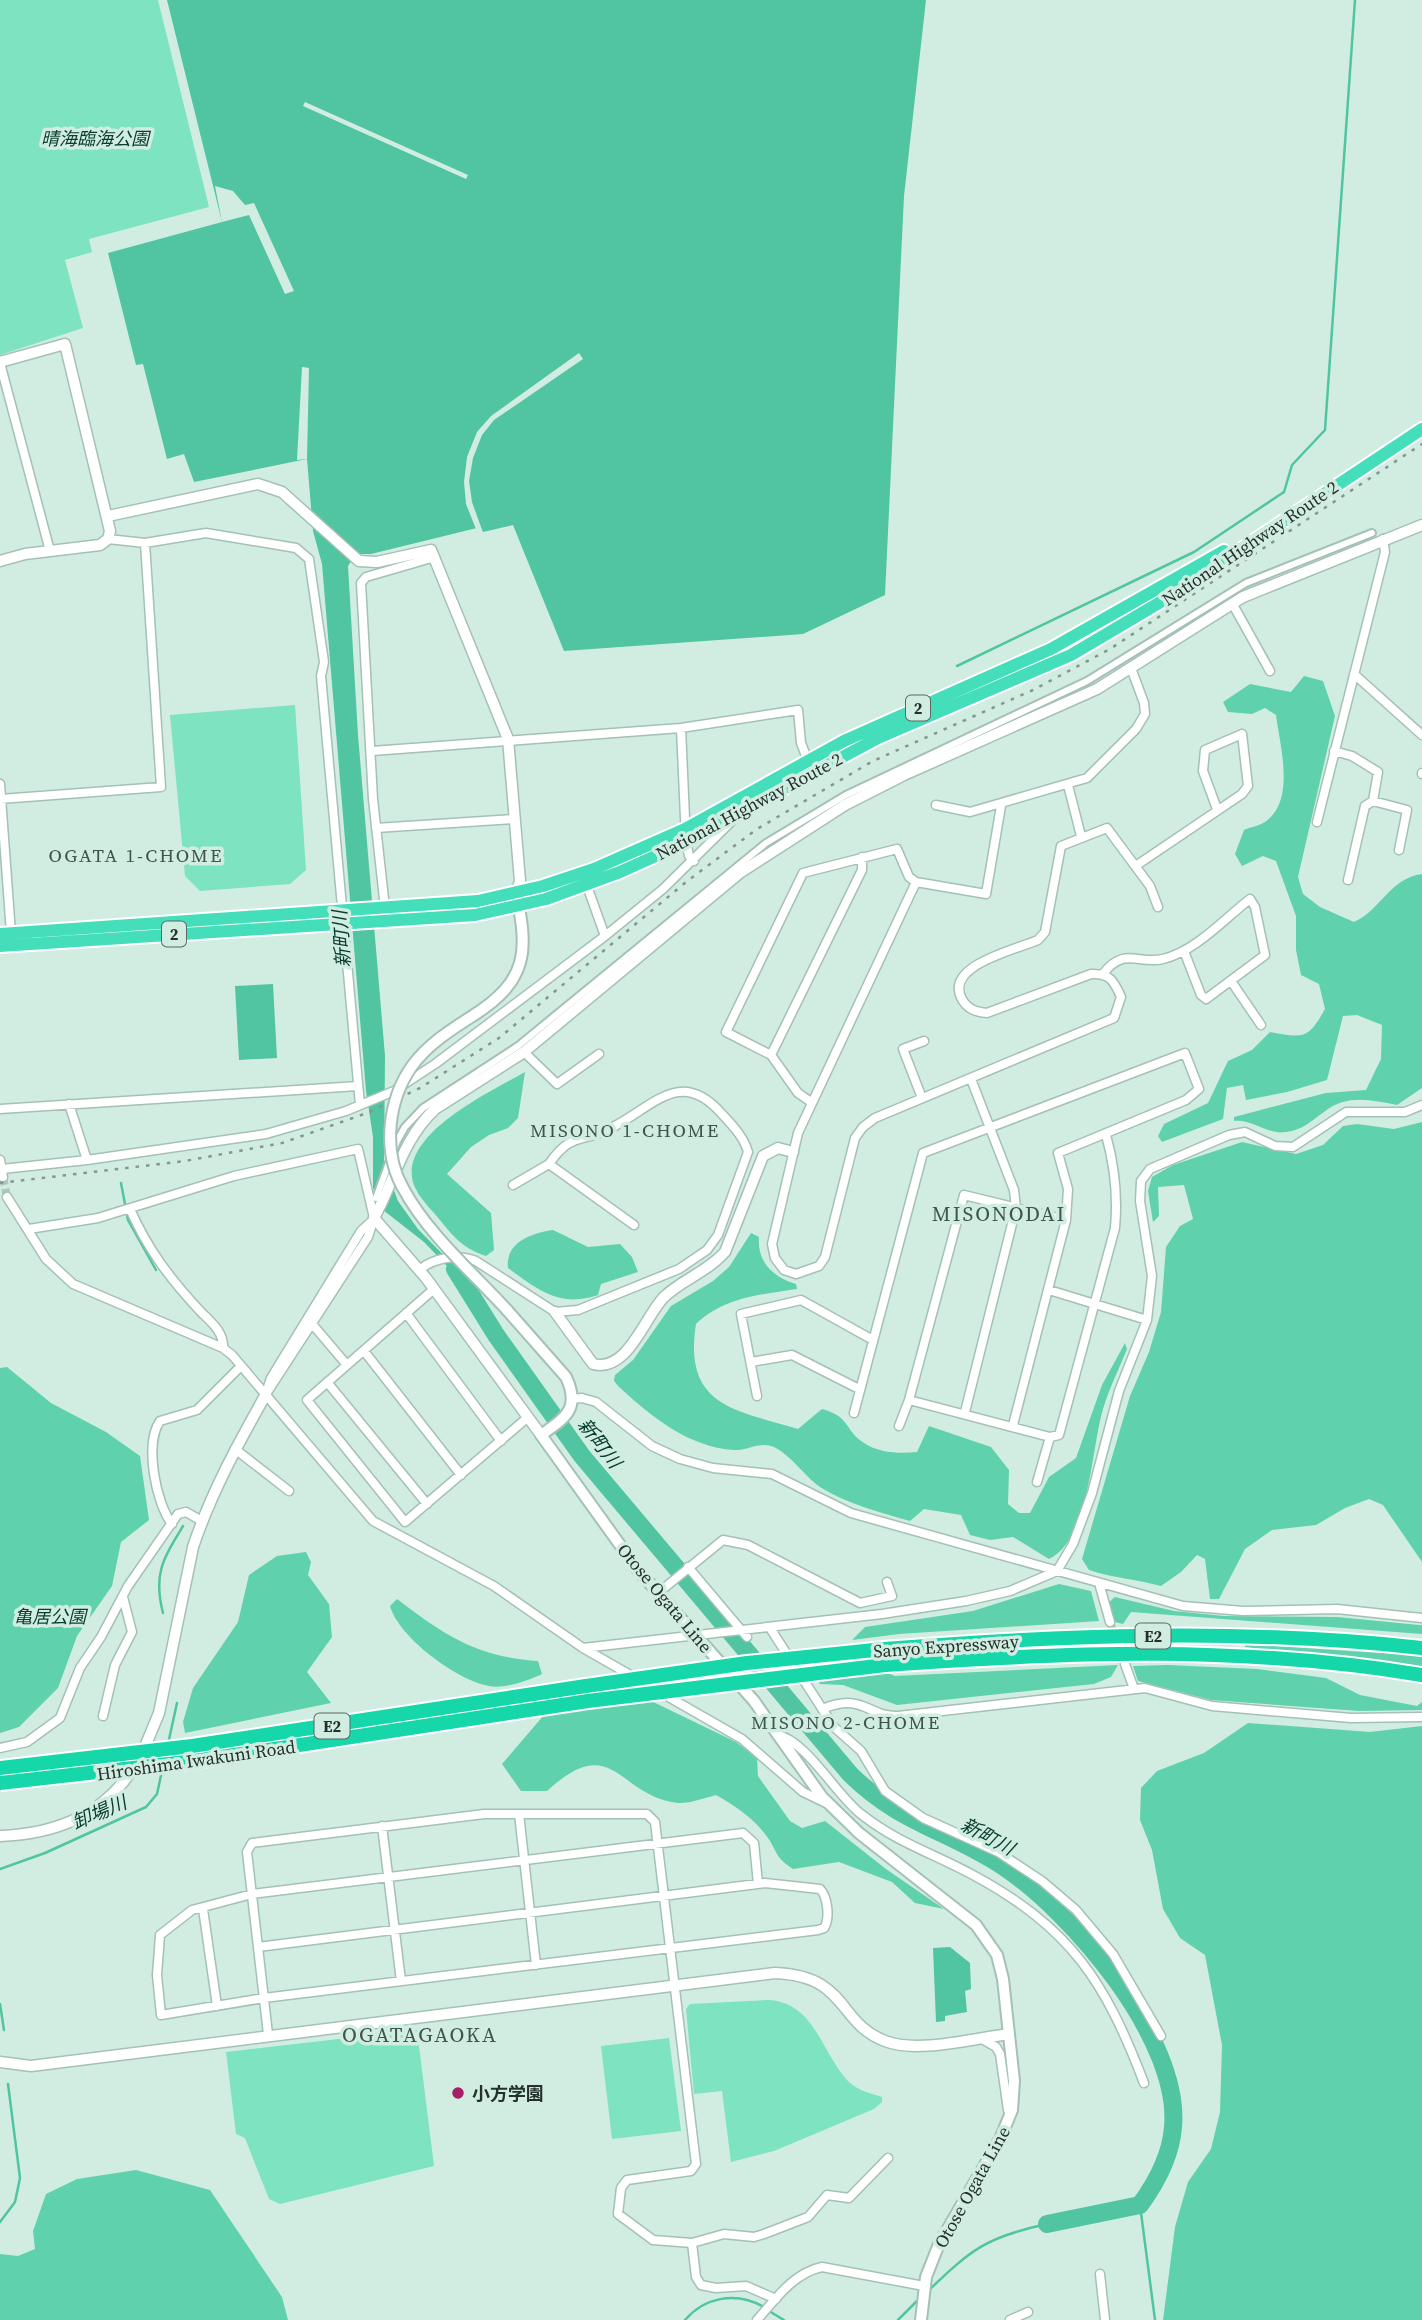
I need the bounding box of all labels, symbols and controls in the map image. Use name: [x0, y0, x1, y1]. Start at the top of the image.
park label: 晴海臨海公園: [41, 126, 152, 151]
street label: National Highway Route 2: [1157, 475, 1343, 611]
road number: 2: [906, 695, 930, 720]
street label: National Highway Route 2: [651, 746, 847, 866]
district label: OGATA 1-CHOME: [49, 842, 223, 868]
water label: 新町川: [326, 908, 356, 968]
road number: 2: [162, 922, 186, 946]
district label: MISONO 1-CHOME: [530, 1117, 720, 1143]
district label: MISONODAI: [932, 1199, 1066, 1228]
water label: 新町川: [572, 1413, 629, 1475]
street label: Otose Ogata Line: [612, 1538, 718, 1658]
park label: 亀居公園: [14, 1604, 89, 1629]
road number: E2: [1136, 1624, 1170, 1648]
street label: Sanyo Expressway: [872, 1628, 1020, 1664]
district label: MISONO 2-CHOME: [751, 1709, 941, 1735]
road number: E2: [314, 1714, 350, 1738]
street label: Hiroshima Iwakuni Road: [95, 1734, 297, 1786]
water label: 卸場川: [68, 1788, 132, 1835]
water label: 新町川: [957, 1811, 1021, 1862]
district label: OGATAGAOKA: [342, 2020, 498, 2049]
place label: 小方学園: [472, 2081, 544, 2106]
marker: 小方学園: [450, 2085, 466, 2101]
street label: Otose Ogata Line: [928, 2122, 1016, 2252]

